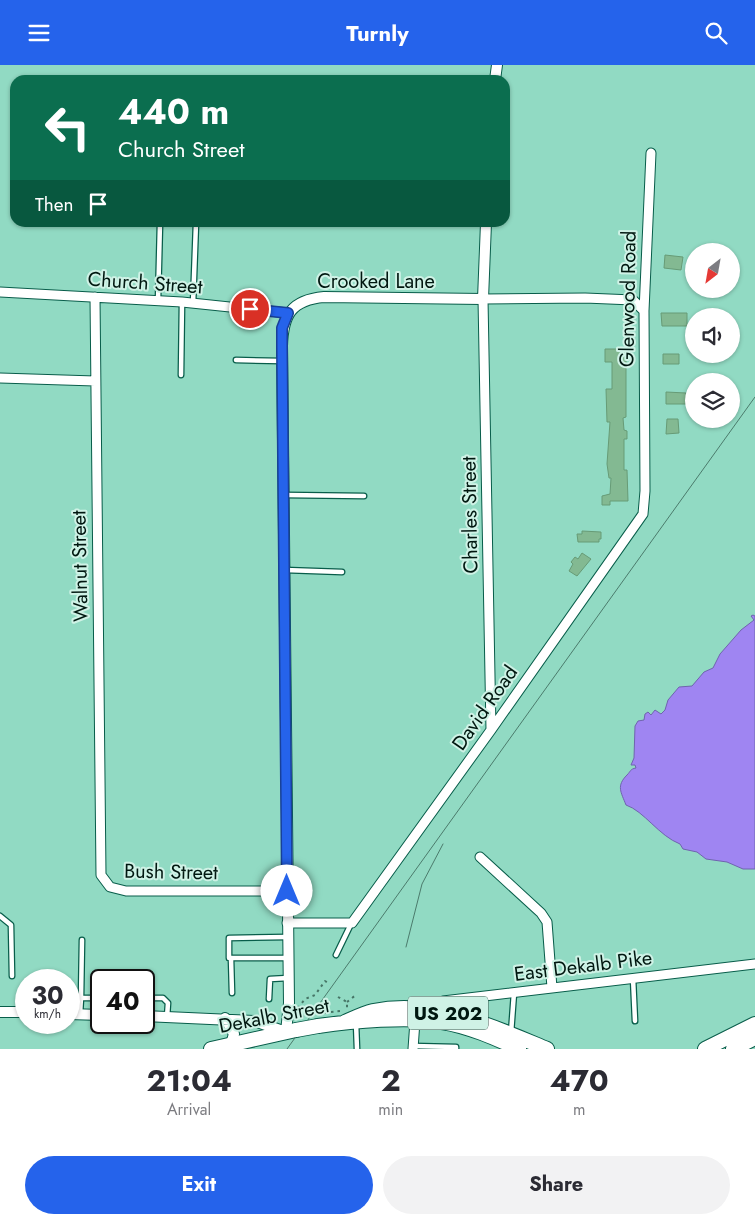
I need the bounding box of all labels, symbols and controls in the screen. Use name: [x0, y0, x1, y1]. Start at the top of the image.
text: Turnly: [346, 17, 409, 49]
icon: menu: [25, 19, 53, 47]
icon: search: [702, 19, 730, 47]
text: 440 m: [118, 87, 229, 137]
icon: left: [35, 95, 100, 160]
text: Church Street: [118, 133, 245, 165]
icon: arrive: [84, 190, 112, 218]
text: Then: [35, 191, 74, 218]
street label: Glenwood Road: [612, 231, 644, 367]
north arrow: [685, 243, 740, 297]
map controls: [685, 243, 740, 428]
street label: Church Street: [87, 265, 204, 301]
street label: Crooked Lane: [317, 267, 435, 296]
pin: [229, 288, 271, 330]
icon: arrive: [236, 295, 264, 323]
button: sound: [685, 308, 740, 363]
button: layers: [685, 373, 740, 428]
street label: Charles Street: [454, 456, 486, 574]
street label: Walnut Street: [65, 510, 95, 622]
street label: David Road: [445, 660, 525, 756]
street label: Bush Street: [124, 857, 218, 887]
position arrow: [260, 864, 312, 916]
street label: East Dekalb Pike: [512, 943, 654, 989]
speed limit sign: 40: [90, 969, 155, 1034]
text: 30: [31, 977, 64, 1013]
street label: Dekalb Street: [216, 991, 332, 1041]
road number: US 202: [408, 996, 488, 1029]
text: km/h: [34, 1005, 61, 1023]
text: 21:04: [146, 1059, 232, 1102]
text: 2: [381, 1059, 401, 1102]
text: 470: [550, 1059, 609, 1102]
text: Arrival: [167, 1098, 211, 1121]
text: min: [378, 1098, 403, 1121]
text: m: [573, 1098, 585, 1121]
button: Exit: [25, 1156, 373, 1214]
button: Share: [383, 1156, 730, 1214]

